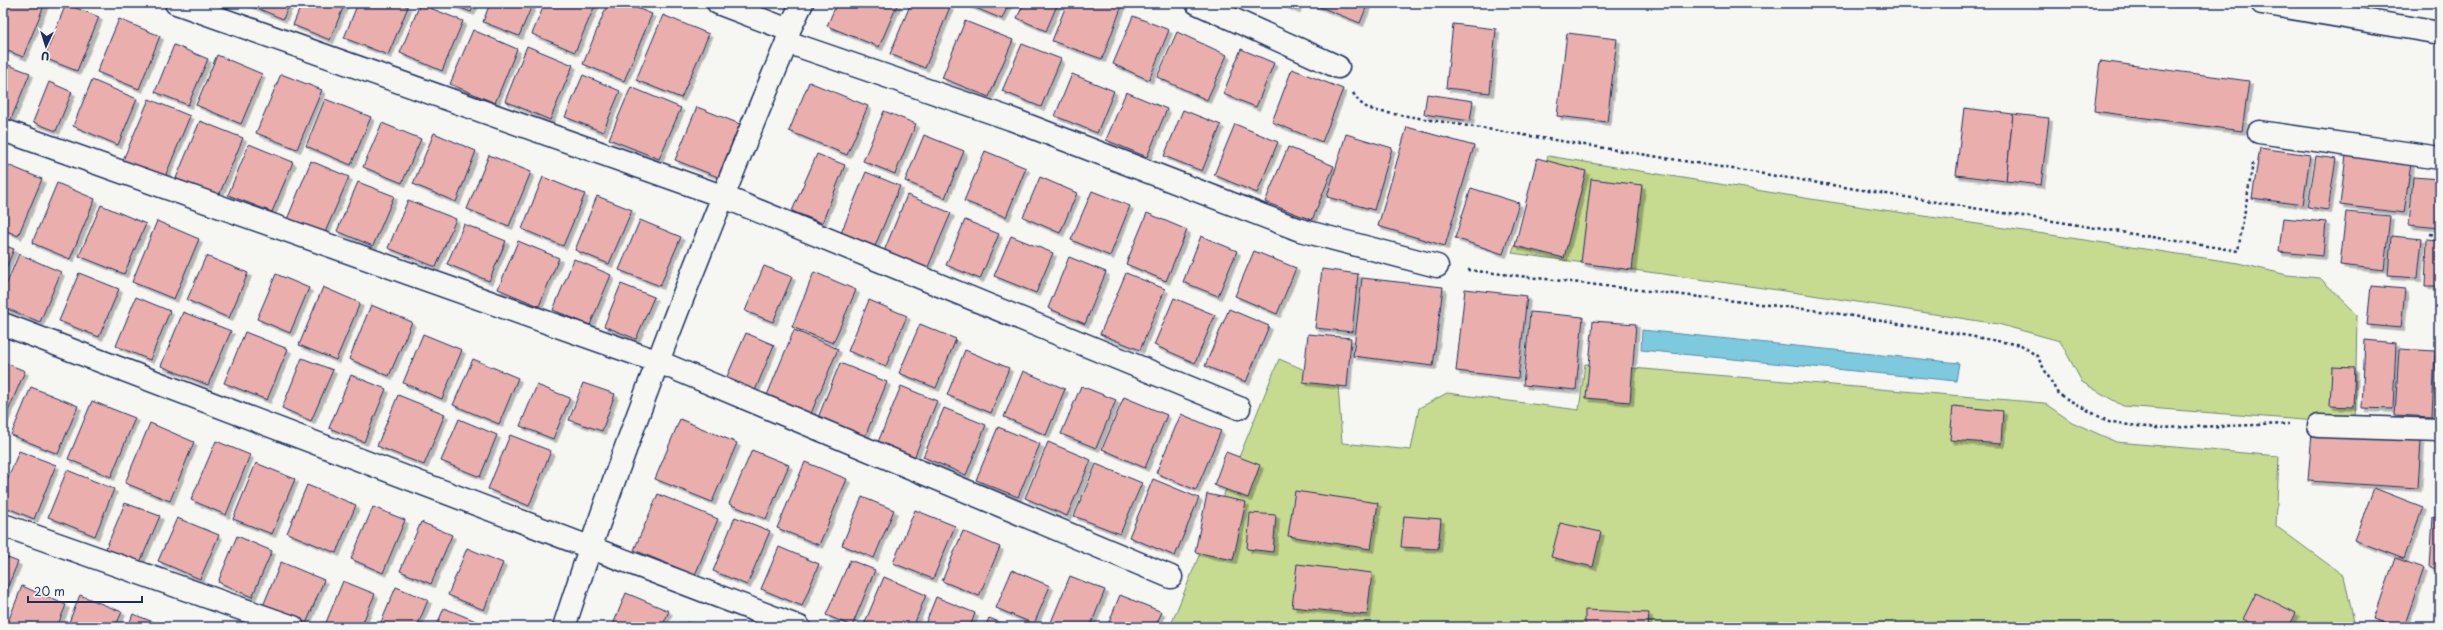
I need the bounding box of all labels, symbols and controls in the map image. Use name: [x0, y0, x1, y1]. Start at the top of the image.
north arrow: [26, 26, 66, 66]
text: U: [40, 48, 50, 65]
scale bar: [28, 578, 142, 604]
text: 20 m: [34, 582, 65, 600]

